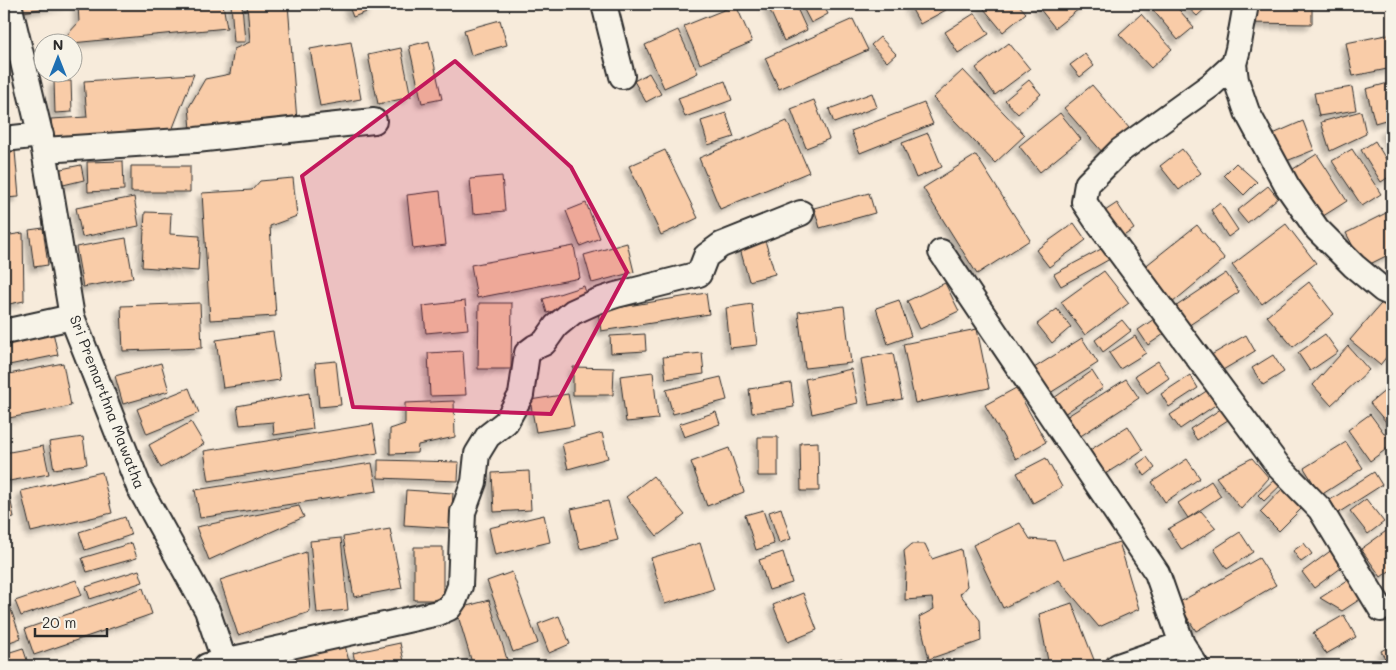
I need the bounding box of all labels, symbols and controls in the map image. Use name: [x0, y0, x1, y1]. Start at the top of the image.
north arrow: [32, 32, 82, 82]
text: N: [53, 35, 63, 54]
street label: Sri Premarthna Mawatha: [66, 312, 150, 491]
scale bar: [35, 605, 108, 637]
text: 20 m: [42, 612, 76, 632]

